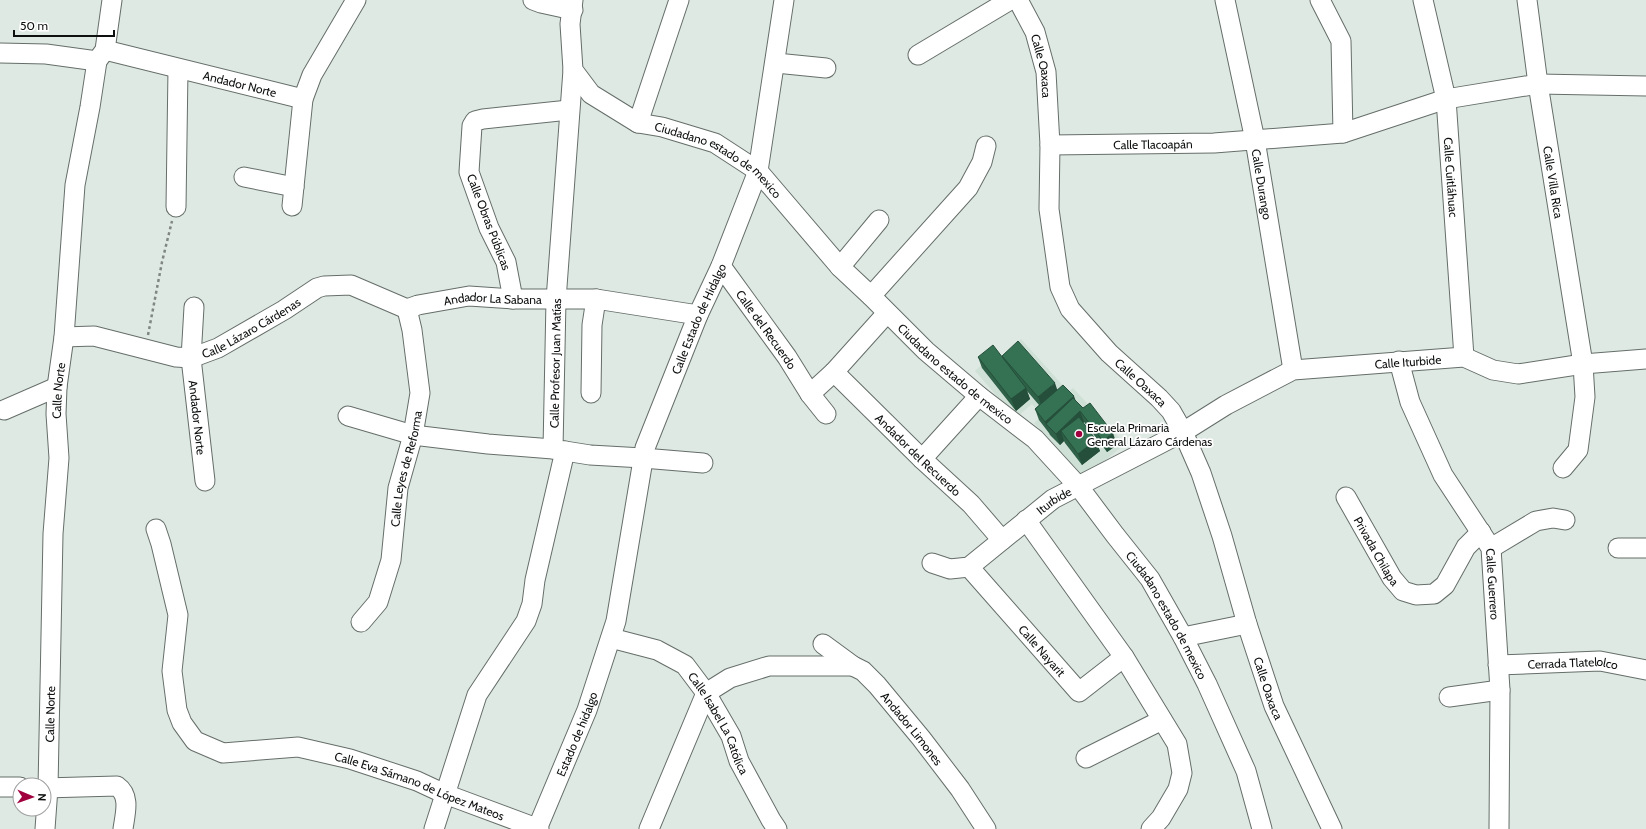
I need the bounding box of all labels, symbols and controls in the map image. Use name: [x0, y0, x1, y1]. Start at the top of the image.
scale bar: [14, 12, 114, 38]
text: 50 m: [20, 18, 48, 33]
street label: Calle Oaxaca: [1028, 32, 1055, 98]
street label: Andador Norte: [202, 67, 278, 100]
street label: Ciudadano estado de mexico: [654, 118, 785, 201]
street label: Calle Tlacoapán: [1113, 136, 1193, 152]
street label: Calle Cuitláhuac: [1441, 137, 1462, 218]
street label: Calle Villa Rica: [1541, 145, 1567, 220]
street label: Calle Durango: [1249, 148, 1276, 221]
street label: Calle Obras Públicas: [464, 172, 514, 272]
street label: Calle Estado de Hidalgo: [668, 260, 729, 376]
street label: Calle del Recuerdo: [733, 287, 800, 372]
street label: Andador La Sabana: [442, 288, 542, 308]
street label: Calle Lázaro Cárdenas: [200, 294, 303, 361]
street label: Calle Profesor Juan Matías: [546, 298, 564, 428]
street label: Ciudadano estado de mexico: [895, 320, 1016, 427]
street label: Calle Iturbide: [1374, 351, 1442, 371]
street label: Calle Oaxaca: [1112, 355, 1171, 410]
street label: Calle Norte: [48, 361, 68, 419]
street label: Andador Norte: [186, 379, 209, 456]
street label: Calle Leyes de Reforma: [387, 409, 424, 527]
street label: Andador del Recuerdo: [873, 410, 965, 499]
place label: Escuela Primaria General Lázaro Cárdenas: [1087, 420, 1212, 449]
marker: Escuela Primaria General Lázaro Cárdenas: [1074, 429, 1084, 439]
street label: Iturbide: [1033, 483, 1074, 517]
street label: Privada Chilapa: [1351, 514, 1403, 589]
street label: Ciudadano estado de mexico: [1123, 548, 1211, 682]
street label: Calle Guerrero: [1484, 548, 1503, 621]
street label: Calle Nayarit: [1016, 621, 1069, 679]
street label: Cerrada Tlatelolco: [1527, 653, 1620, 672]
street label: Calle Oaxaca: [1251, 655, 1287, 722]
street label: Calle Isabel La Católica: [685, 669, 752, 777]
street label: Calle Norte: [41, 686, 58, 743]
street label: Estado de hidalgo: [553, 689, 600, 778]
street label: Andador Limones: [878, 689, 946, 768]
street label: Calle Eva Sámano de López Mateos: [333, 748, 507, 823]
north arrow: [12, 777, 52, 817]
text: N: [35, 793, 49, 801]

